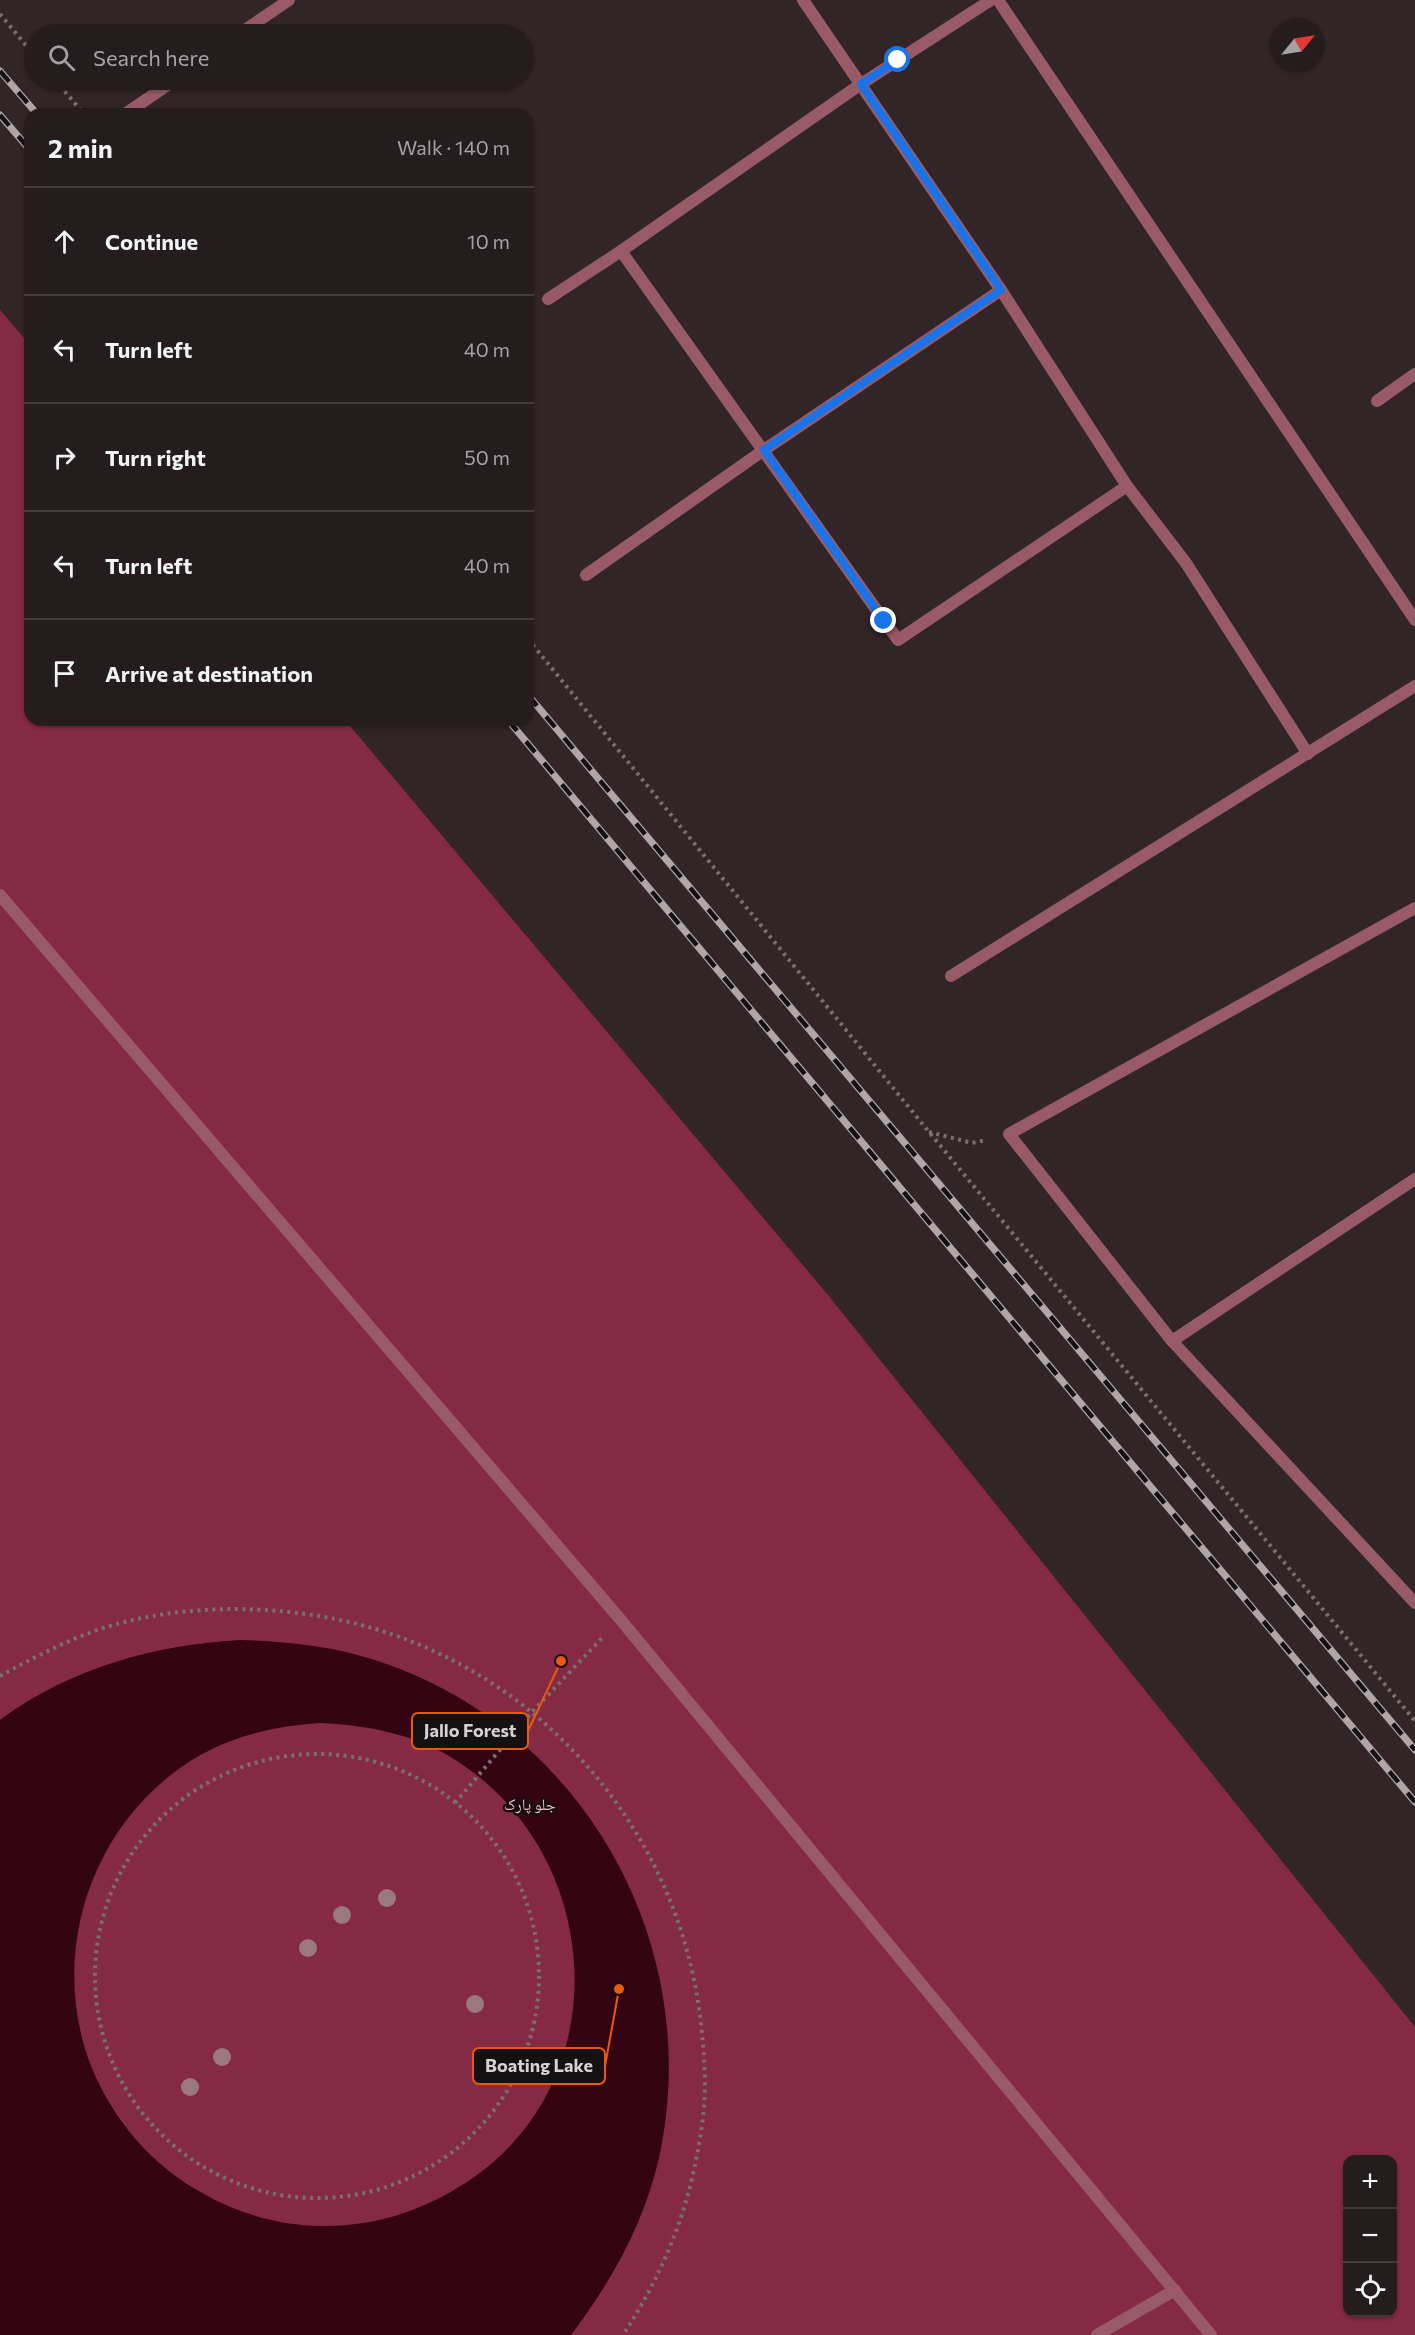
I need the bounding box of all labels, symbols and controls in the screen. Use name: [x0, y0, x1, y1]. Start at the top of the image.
north arrow: [1271, 18, 1325, 72]
search box: [24, 24, 534, 90]
icon: search: [45, 41, 78, 74]
text: Search here: [93, 44, 209, 71]
route start: [884, 46, 910, 72]
text: 2 min: [48, 132, 113, 163]
text: Walk · 140 m: [397, 135, 510, 159]
icon: ahead: [48, 225, 81, 258]
text: Continue: [105, 228, 198, 255]
text: 10 m: [467, 229, 510, 253]
icon: left: [48, 333, 81, 366]
text: Turn left: [105, 336, 192, 363]
text: 40 m: [464, 337, 510, 361]
icon: right: [48, 441, 81, 474]
text: Turn right: [105, 444, 206, 471]
text: 50 m: [464, 445, 510, 469]
icon: left: [48, 549, 81, 582]
text: Turn left: [105, 552, 192, 579]
text: 40 m: [464, 553, 510, 577]
route end: [870, 607, 896, 633]
icon: arrive: [48, 657, 81, 690]
text: Arrive at destination: [105, 660, 313, 687]
callout: Jallo Forest: [412, 1713, 528, 1749]
text: Jallo Forest: [424, 1719, 517, 1741]
park label: جلو پارک: [504, 1794, 556, 1814]
callout: Boating Lake: [473, 2048, 605, 2084]
text: Boating Lake: [485, 2054, 593, 2076]
map controls: [1343, 2155, 1397, 2317]
button: +: [1343, 2155, 1397, 2209]
button: −: [1343, 2209, 1397, 2263]
button: locate: [1343, 2263, 1397, 2317]

